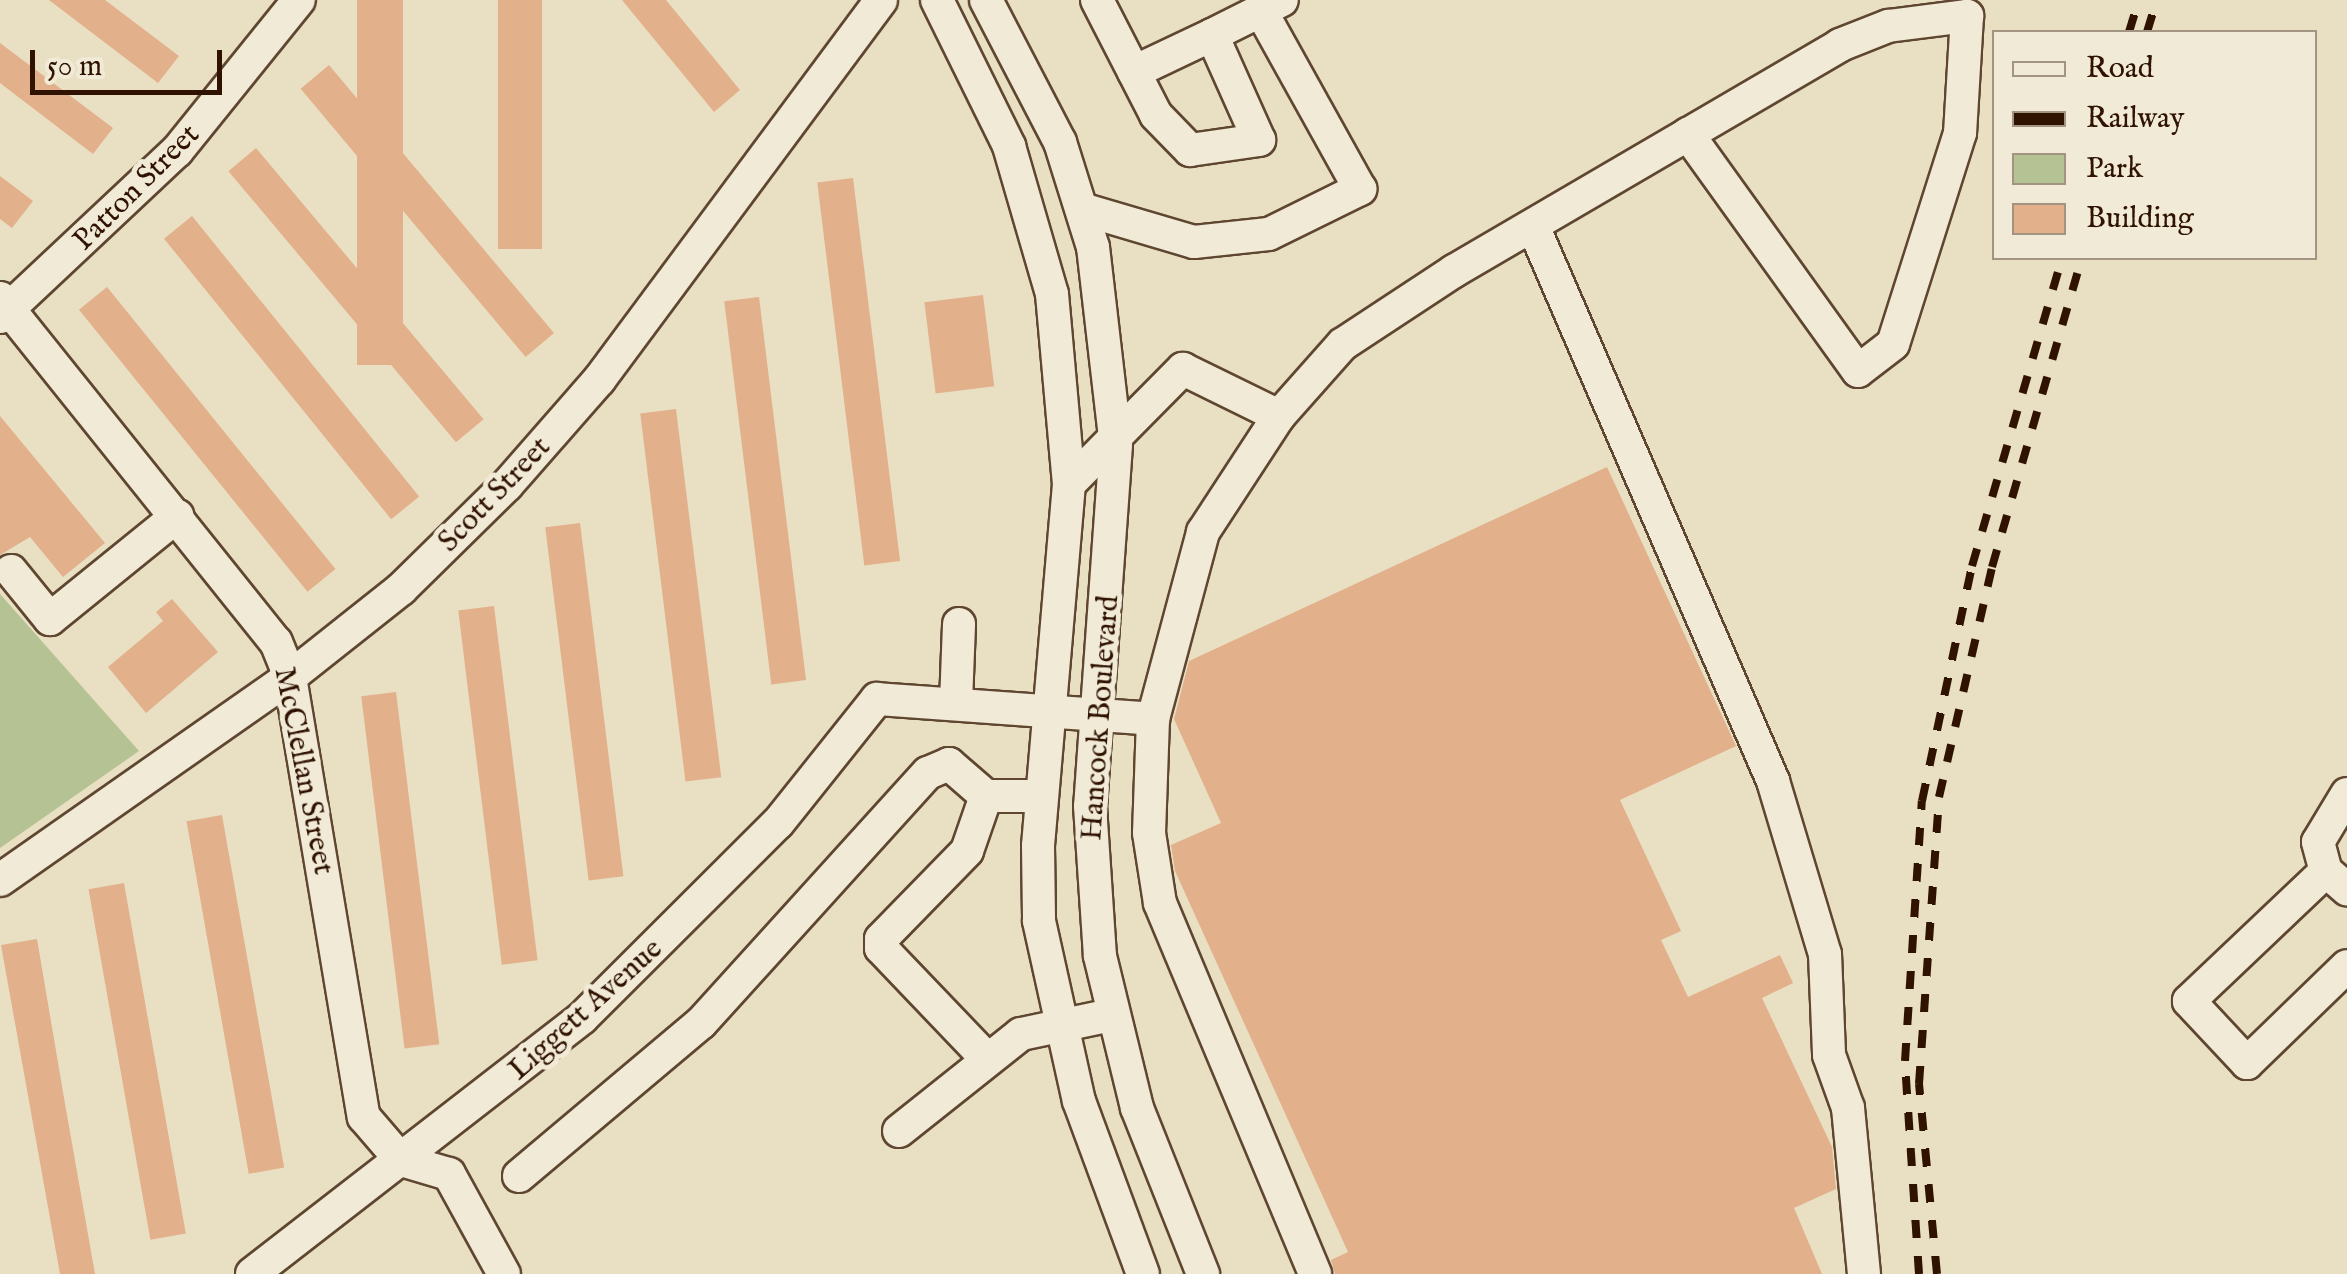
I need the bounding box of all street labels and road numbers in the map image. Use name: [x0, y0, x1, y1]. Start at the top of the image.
street label: Patton Street: [66, 117, 208, 259]
street label: Scott Street: [431, 430, 559, 560]
street label: Hancock Boulevard: [1074, 594, 1128, 842]
street label: McClellan Street: [265, 664, 341, 878]
street label: Liggett Avenue: [502, 932, 670, 1088]

